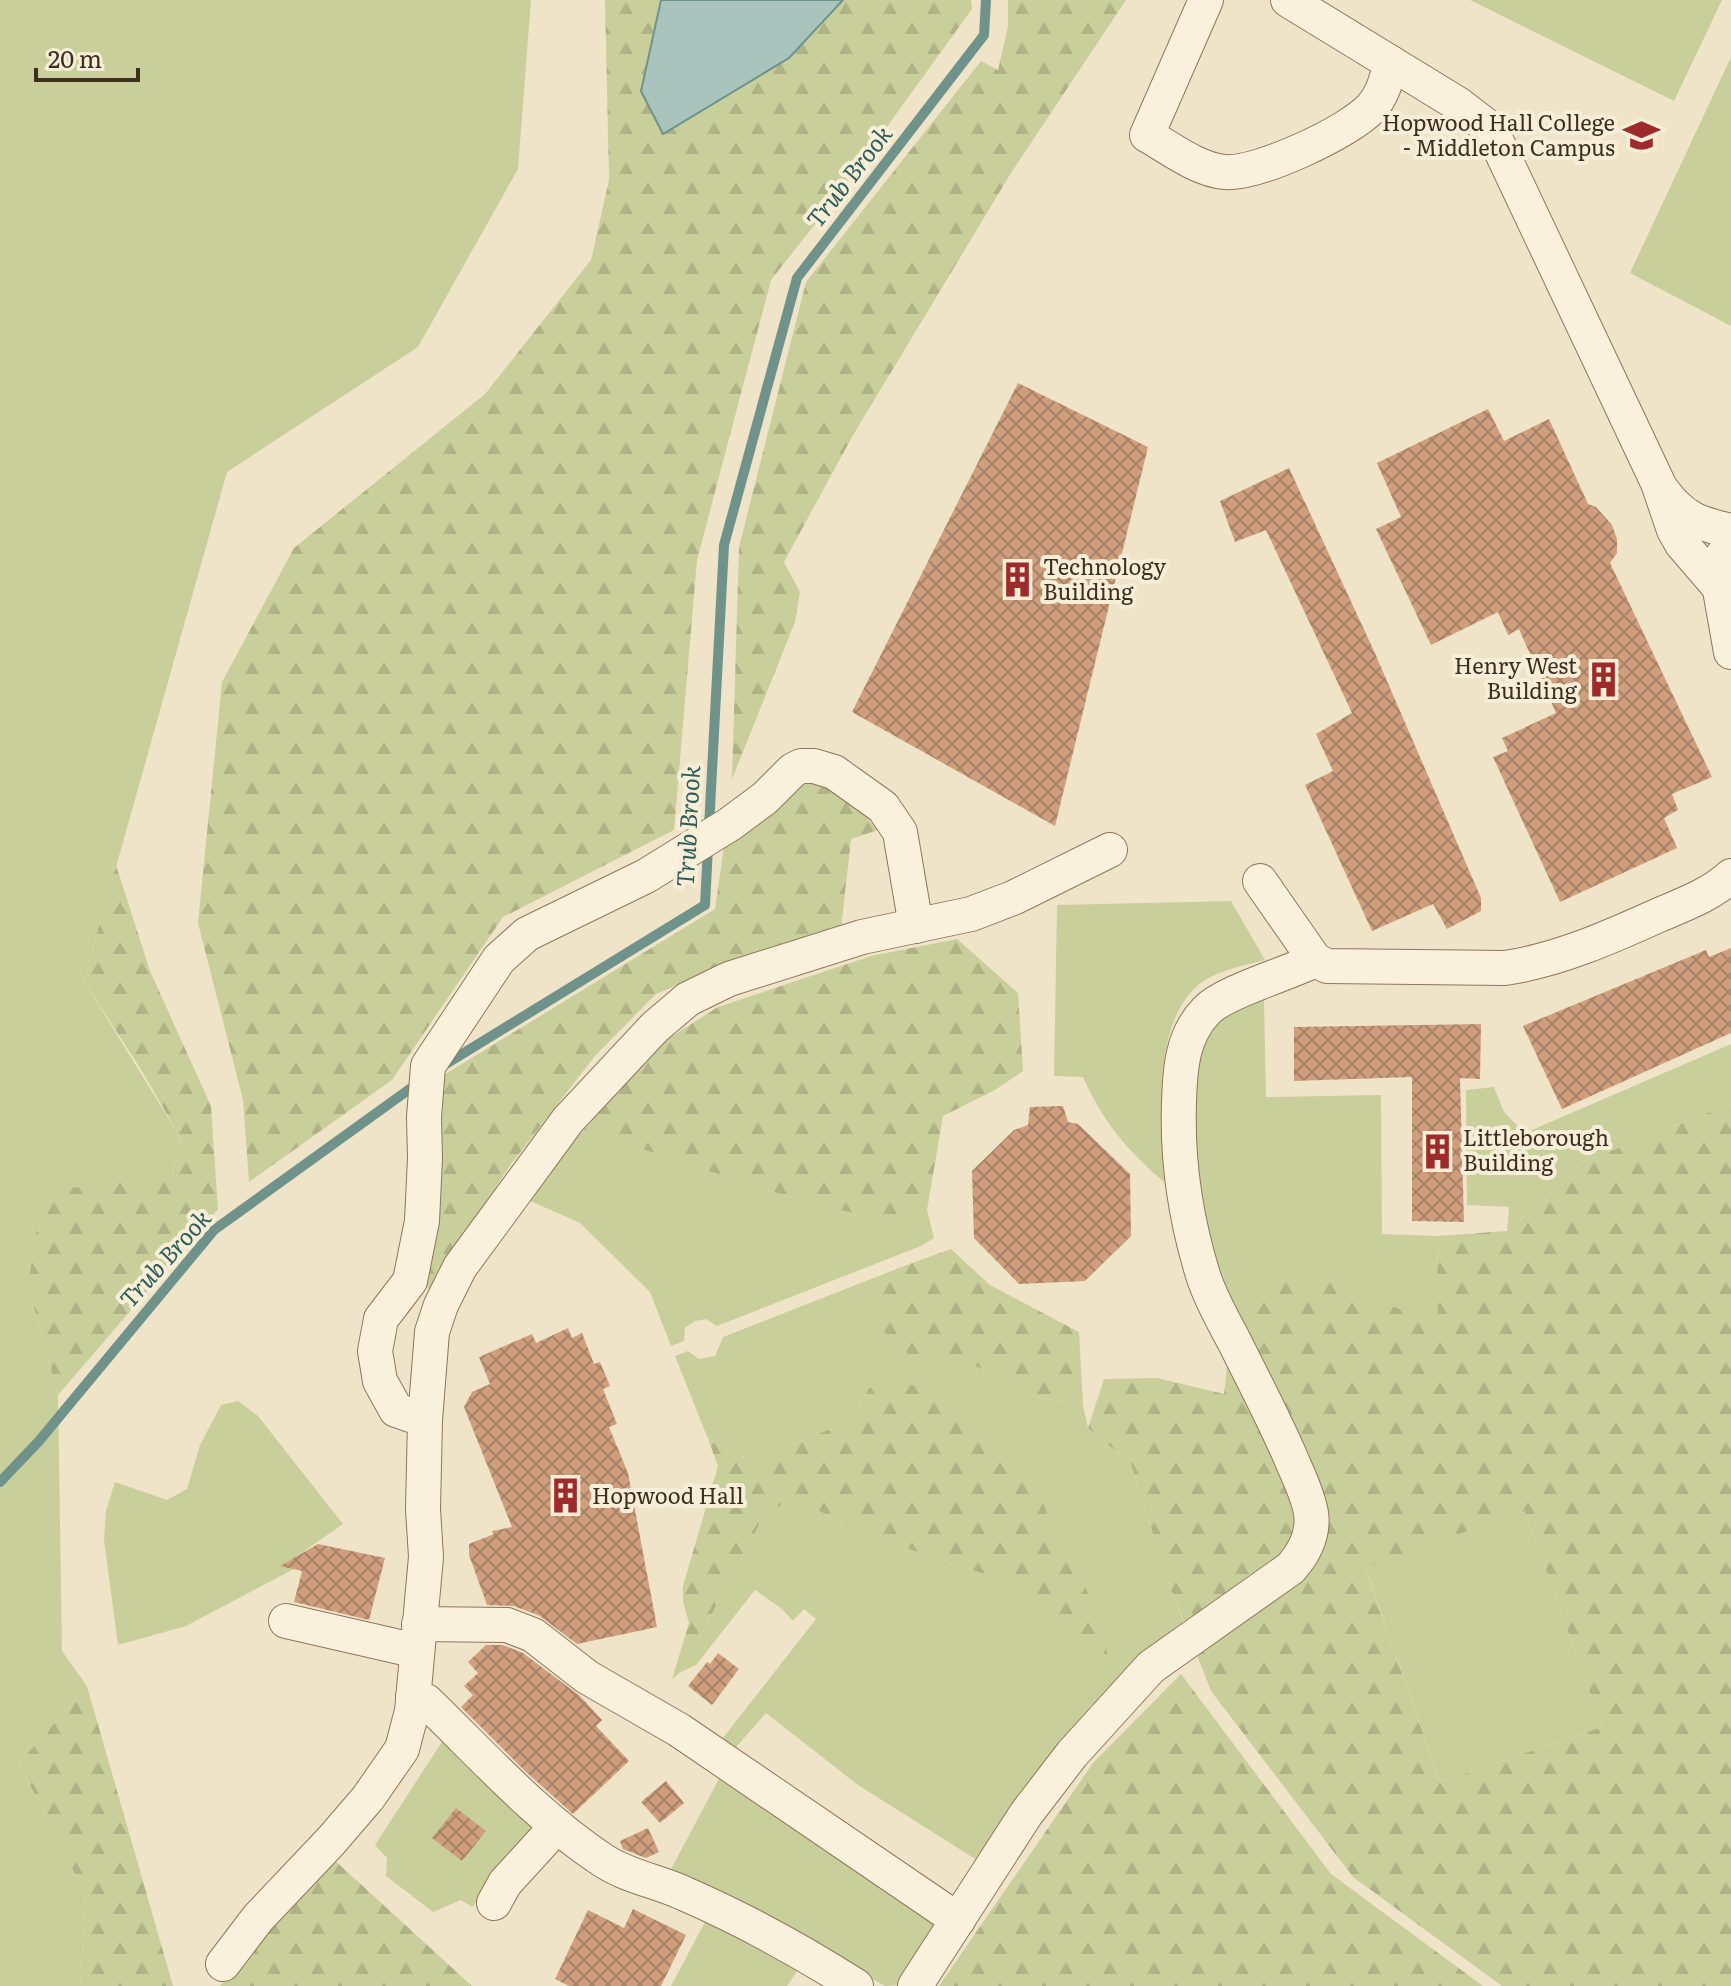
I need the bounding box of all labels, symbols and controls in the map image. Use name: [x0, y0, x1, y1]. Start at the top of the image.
scale bar: [36, 32, 138, 82]
text: 20 m: [48, 40, 102, 75]
place label: Hopwood Hall College - Middleton Campus: [1382, 105, 1615, 163]
water label: Trub Brook: [797, 116, 900, 234]
school or university icon: Hopwood Hall College - Middleton Campus: [1622, 117, 1660, 155]
place label: Technology Building: [1043, 549, 1167, 607]
building icon: Technology Building: [998, 561, 1036, 599]
place label: Henry West Building: [1454, 648, 1578, 706]
building icon: Henry West Building: [1584, 660, 1622, 698]
water label: Trub Brook: [666, 764, 707, 887]
place label: Littleborough Building: [1463, 1120, 1609, 1178]
building icon: Littleborough Building: [1418, 1132, 1456, 1170]
water label: Trub Brook: [111, 1200, 218, 1314]
building icon: Hopwood Hall: [547, 1477, 585, 1515]
place label: Hopwood Hall: [592, 1478, 744, 1511]

